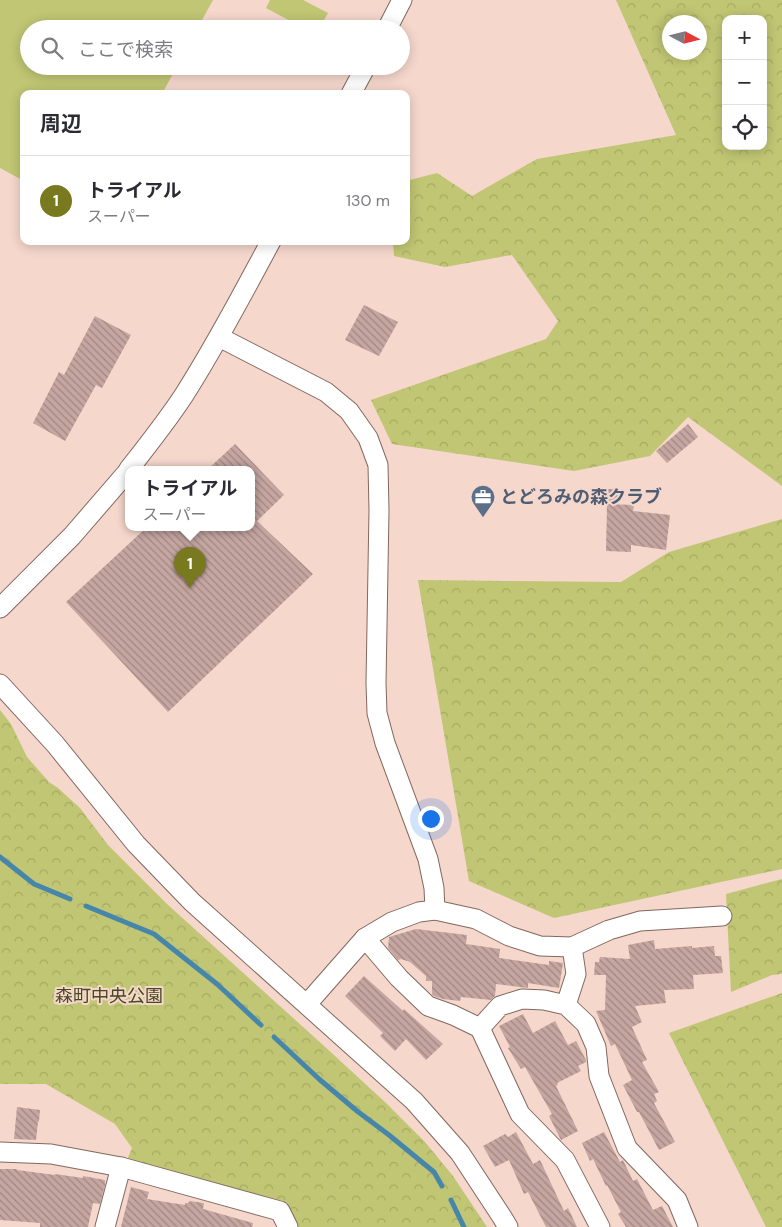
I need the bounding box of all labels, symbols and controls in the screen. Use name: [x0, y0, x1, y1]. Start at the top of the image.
north arrow: [662, 15, 707, 60]
map controls: [722, 15, 767, 150]
button: +: [722, 15, 767, 60]
search box: [20, 20, 410, 75]
icon: search: [38, 34, 66, 62]
text: ここで検索: [78, 37, 173, 62]
button: −: [722, 60, 767, 105]
button: locate: [722, 105, 767, 150]
text: 周辺: [40, 110, 82, 138]
text: トライアル: [87, 178, 182, 203]
text: 1: [53, 190, 59, 211]
text: 130 m: [346, 190, 390, 211]
text: スーパー: [87, 206, 151, 227]
popup: [125, 466, 255, 531]
text: トライアル: [143, 476, 237, 501]
office icon: とどろみの森クラブ: [470, 484, 496, 518]
place label: とどろみの森クラブ: [500, 485, 662, 509]
text: スーパー: [143, 504, 206, 525]
pin: 1: [174, 547, 206, 588]
your location: [418, 806, 444, 832]
park label: 森町中央公園: [55, 984, 163, 1008]

